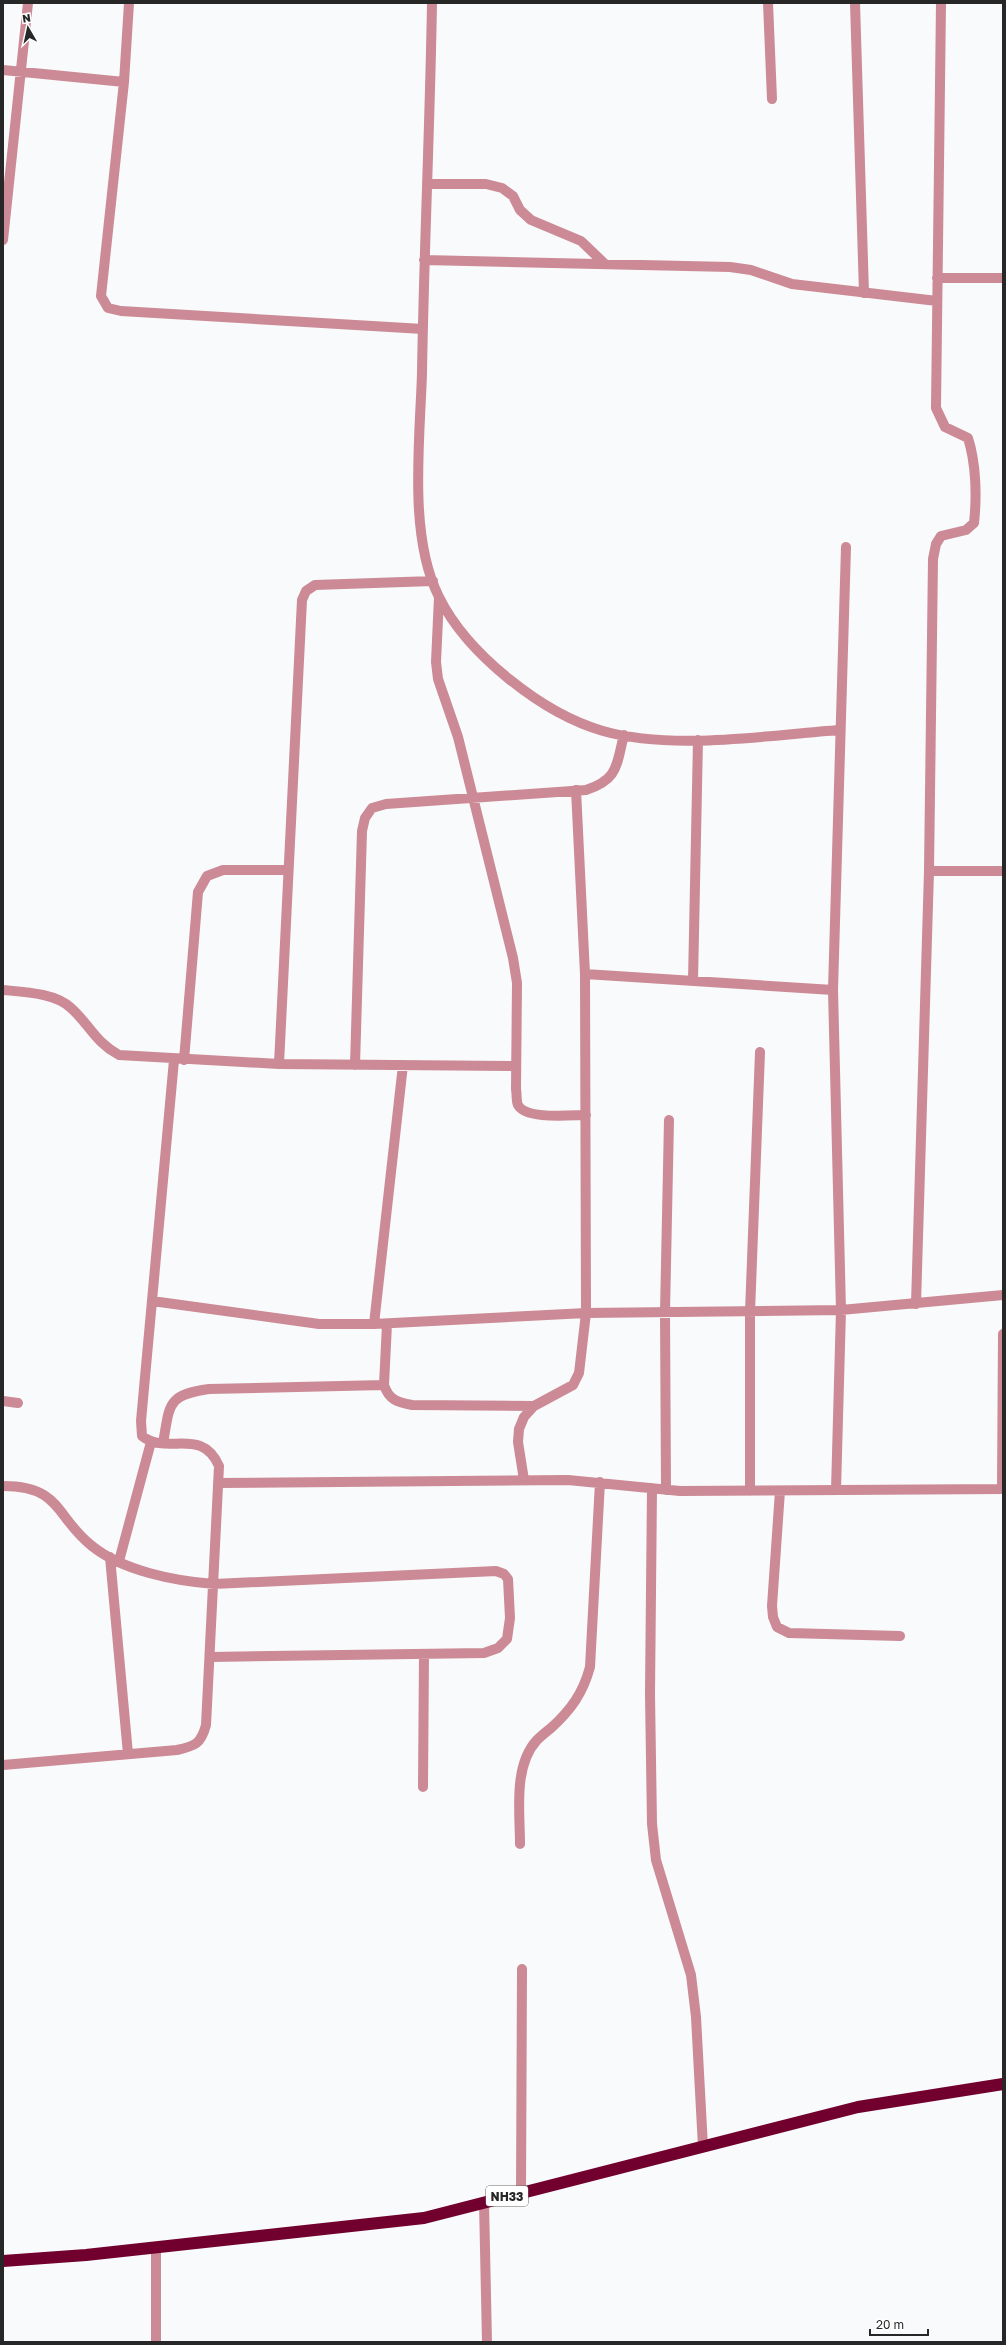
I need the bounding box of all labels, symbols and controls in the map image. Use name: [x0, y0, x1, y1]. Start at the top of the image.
north arrow: [8, 8, 48, 48]
text: N: [21, 11, 32, 25]
road number: NH33: [486, 2186, 528, 2206]
scale bar: [870, 2311, 928, 2337]
text: 20 m: [876, 2317, 904, 2332]

